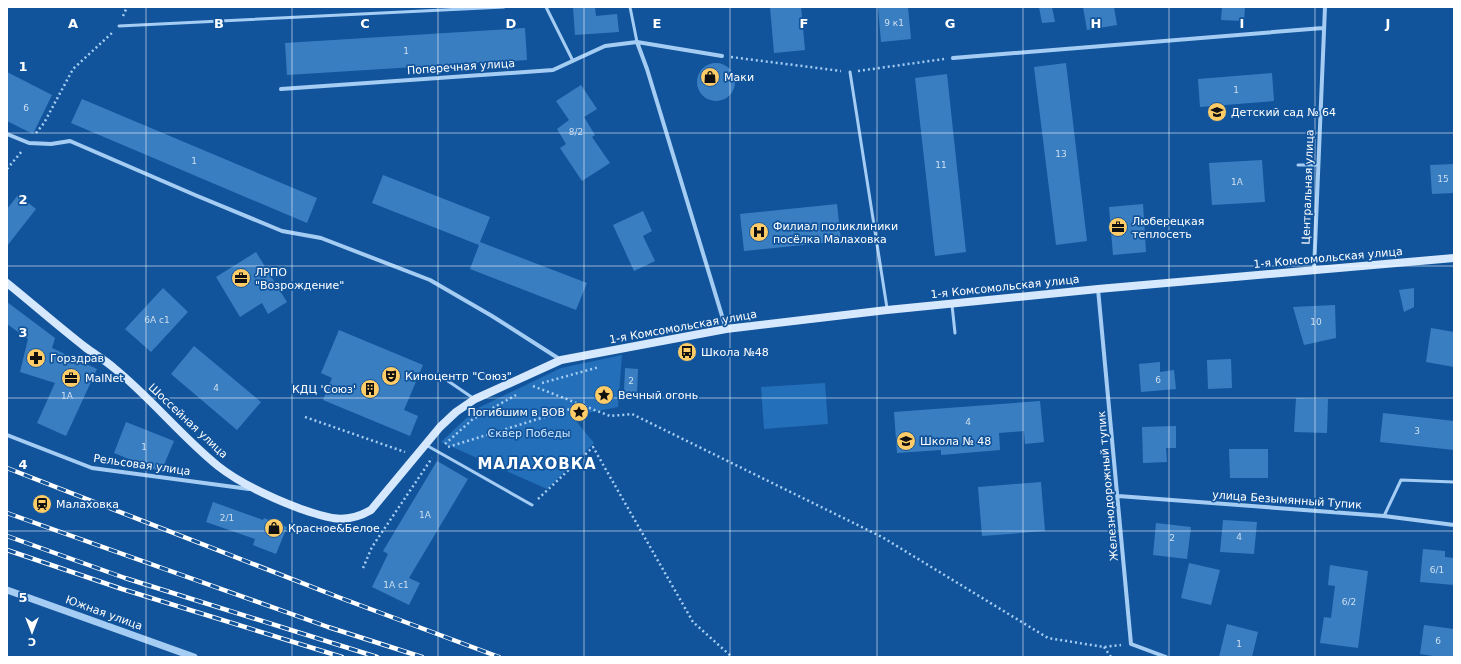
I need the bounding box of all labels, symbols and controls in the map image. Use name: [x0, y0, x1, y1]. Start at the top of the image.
text: A: [68, 16, 78, 31]
text: B: [214, 16, 224, 31]
text: C: [360, 16, 370, 31]
text: D: [506, 16, 517, 31]
text: E: [653, 16, 661, 31]
text: F: [800, 16, 808, 31]
text: G: [945, 16, 955, 31]
text: H: [1091, 16, 1101, 31]
text: I: [1240, 16, 1244, 31]
text: J: [1385, 16, 1390, 31]
house number: 9 к1: [884, 18, 904, 28]
house number: 1: [403, 46, 409, 56]
street label: Поперечная улица: [407, 57, 515, 77]
text: 1: [18, 59, 28, 74]
shop icon: Маки: [699, 66, 721, 88]
place label: Маки: [724, 71, 754, 84]
house number: 1: [1233, 85, 1239, 95]
school or university icon: Детский сад № 64: [1206, 101, 1228, 123]
house number: 6: [23, 103, 29, 113]
place label: Детский сад № 64: [1231, 106, 1336, 119]
house number: 8/2: [569, 127, 583, 137]
street label: Центральная улица: [1299, 129, 1317, 245]
house number: 13: [1055, 149, 1067, 159]
house number: 1: [191, 156, 197, 166]
house number: 11: [935, 160, 947, 170]
house number: 15: [1437, 174, 1449, 184]
house number: 1А: [1231, 177, 1244, 187]
text: 2: [18, 192, 28, 207]
place label: Люберецкая теплосеть: [1132, 215, 1204, 241]
office icon: Люберецкая теплосеть: [1107, 216, 1129, 238]
place label: Филиал поликлиники посёлка Малаховка: [773, 220, 898, 246]
hospital icon: Филиал поликлиники посёлка Малаховка: [748, 221, 770, 243]
street label: 1-я Комсомольская улица: [1253, 245, 1403, 271]
place label: ЛРПО "Возрождение": [255, 266, 344, 292]
office icon: ЛРПО "Возрождение": [230, 267, 252, 289]
street label: 1-я Комсомольская улица: [930, 273, 1080, 301]
street label: 1-я Комсомольская улица: [608, 308, 758, 346]
house number: 6А с1: [144, 315, 170, 325]
house number: 10: [1310, 317, 1322, 327]
text: 3: [18, 325, 28, 340]
bus stop icon: Школа №48: [676, 341, 698, 363]
place label: Школа №48: [701, 346, 769, 359]
pharmacy icon: Горздрав: [25, 347, 47, 369]
place label: Горздрав: [50, 352, 104, 365]
theatre icon: Киноцентр "Союз": [380, 365, 402, 387]
office icon: MalNet: [60, 367, 82, 389]
place label: Киноцентр "Союз": [405, 370, 512, 383]
place label: MalNet: [85, 372, 124, 385]
house number: 6: [1155, 375, 1161, 385]
house number: 2: [628, 376, 634, 386]
building icon: КДЦ 'Союз': [359, 378, 381, 400]
street label: Шоссейная улица: [146, 381, 230, 461]
house number: 4: [213, 383, 219, 393]
place label: КДЦ 'Союз': [292, 383, 356, 396]
place icon: Вечный огонь: [593, 384, 615, 406]
place label: Вечный огонь: [618, 389, 698, 402]
house number: 1А: [61, 391, 74, 401]
place icon: Погибшим в ВОВ: [568, 401, 590, 423]
place label: Погибшим в ВОВ: [468, 406, 565, 419]
street label: Железнодорожный тупик: [1095, 410, 1121, 562]
house number: 4: [965, 417, 971, 427]
house number: 3: [1414, 426, 1420, 436]
park label: Сквер Победы: [488, 427, 570, 440]
school or university icon: Школа № 48: [895, 430, 917, 452]
place label: Школа № 48: [920, 435, 991, 448]
house number: 1: [141, 442, 147, 452]
street label: Рельсовая улица: [93, 452, 191, 478]
district label: МАЛАХОВКА: [477, 455, 597, 473]
text: 4: [18, 457, 28, 472]
street label: улица Безымянный Тупик: [1212, 488, 1363, 512]
station icon: Малаховка: [31, 493, 53, 515]
place label: Малаховка: [56, 498, 119, 511]
house number: 1А: [419, 510, 432, 520]
house number: 2/1: [220, 513, 234, 523]
shop icon: Красное&Белое: [263, 517, 285, 539]
place label: Красное&Белое: [288, 522, 380, 535]
house number: 4: [1236, 532, 1242, 542]
house number: 2: [1169, 533, 1175, 543]
house number: 6/1: [1430, 565, 1444, 575]
house number: 1А с1: [383, 580, 409, 590]
text: 5: [18, 590, 28, 605]
street label: Южная улица: [64, 593, 144, 633]
house number: 6/2: [1342, 597, 1356, 607]
north arrow: [12, 612, 52, 652]
text: С: [28, 635, 36, 648]
house number: 6: [1435, 636, 1441, 646]
house number: 1: [1236, 639, 1242, 649]

